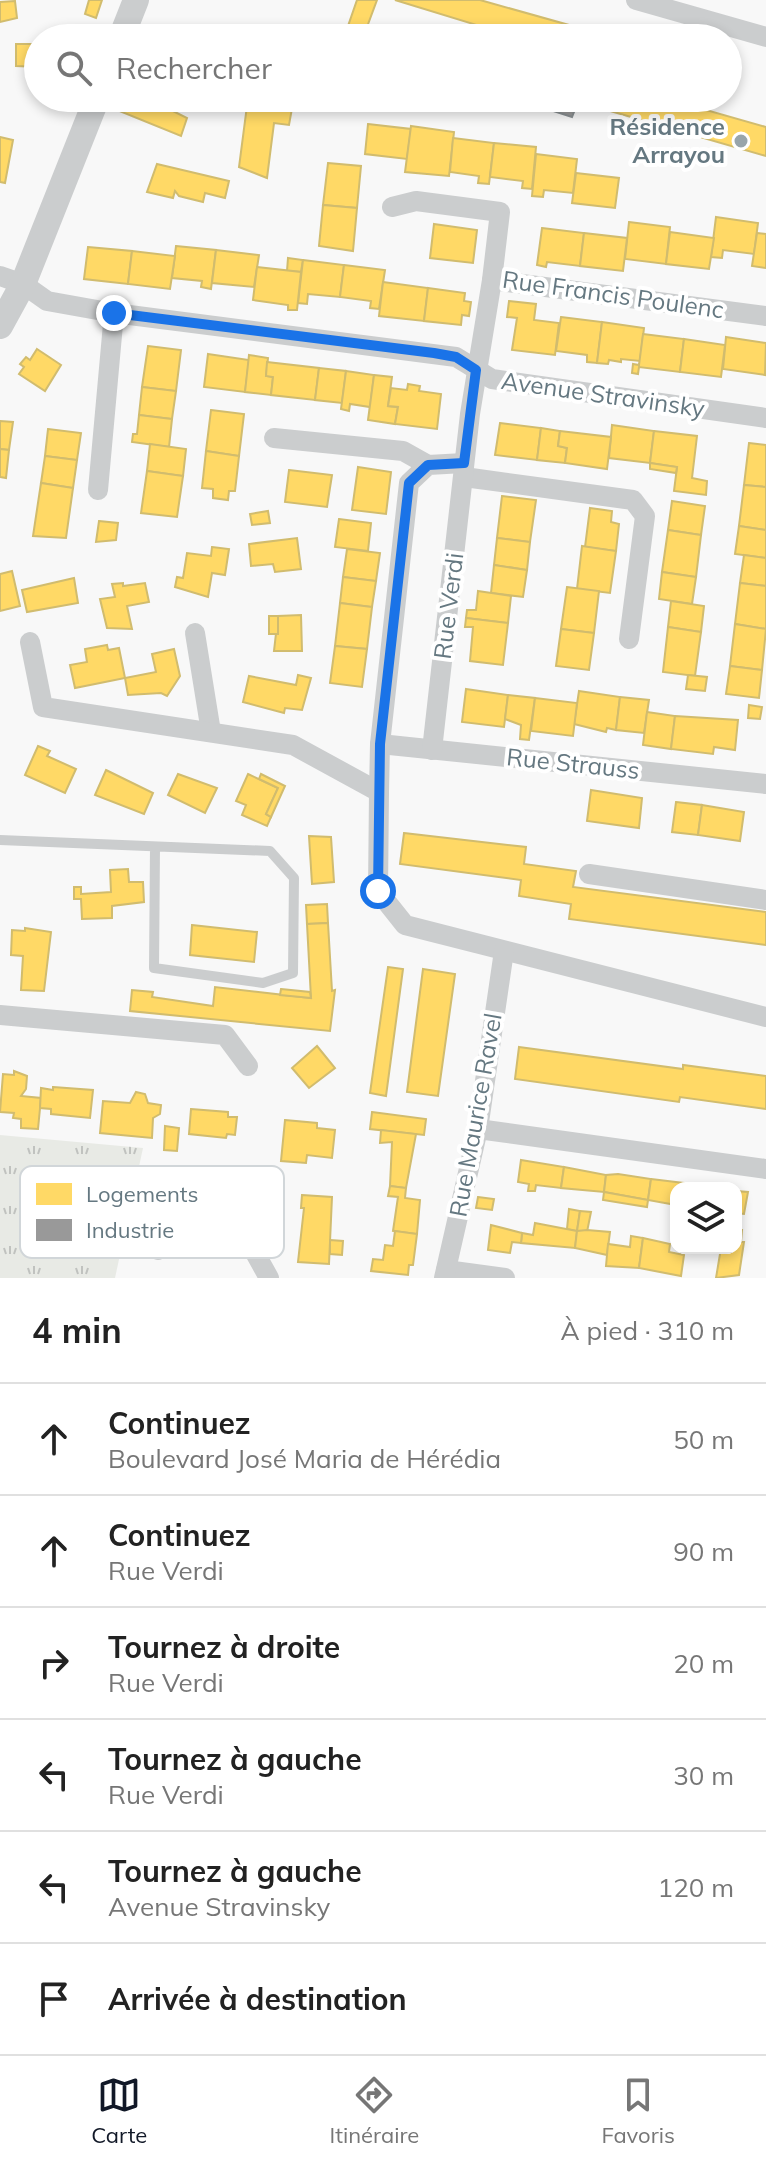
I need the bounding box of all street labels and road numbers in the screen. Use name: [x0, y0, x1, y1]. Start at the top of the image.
street label: Rue Francis Poulenc: [501, 264, 726, 324]
street label: Avenue Stravinsky: [499, 365, 707, 423]
street label: Rue Verdi: [427, 551, 469, 661]
street label: Rue Strauss: [505, 741, 641, 785]
street label: Rue Maurice Ravel: [442, 1011, 508, 1219]

